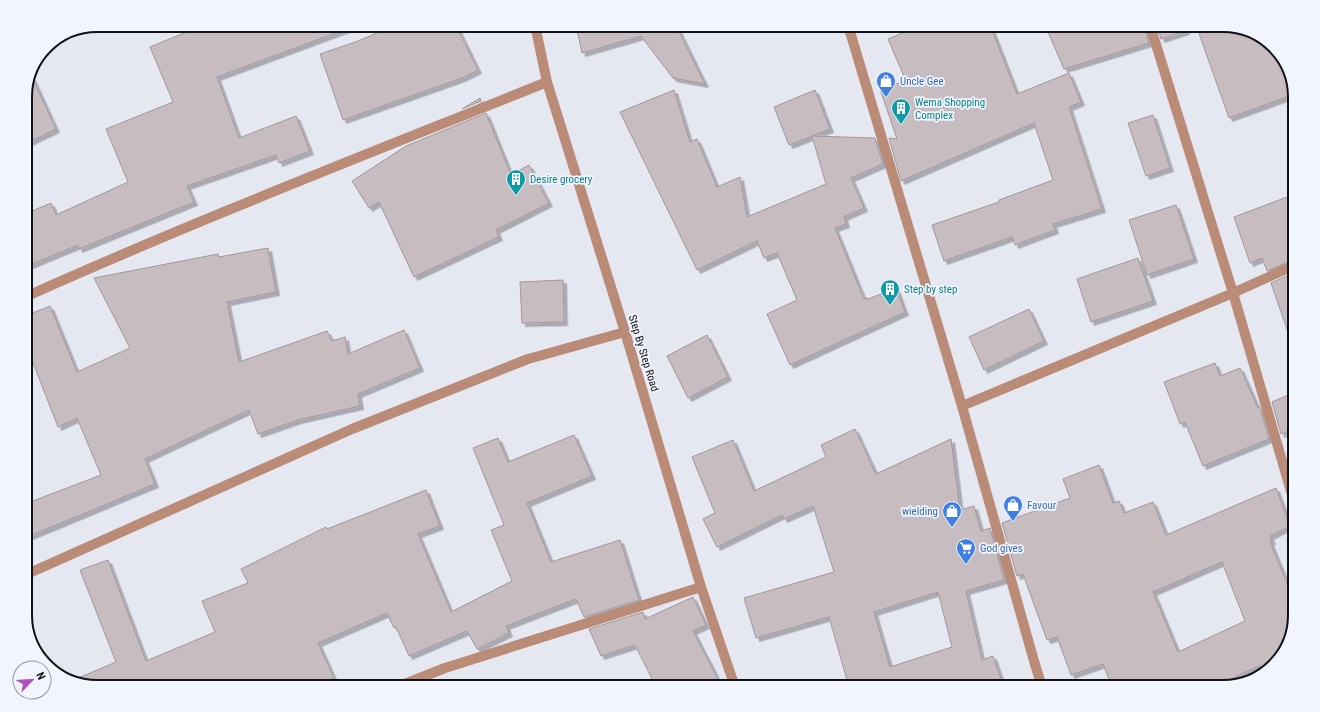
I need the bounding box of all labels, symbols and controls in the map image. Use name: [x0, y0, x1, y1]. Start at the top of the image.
shop icon: Uncle Gee: [875, 70, 897, 98]
place label: Uncle Gee: [900, 75, 944, 88]
place label: Wema Shopping Complex: [915, 96, 985, 122]
building icon: Wema Shopping Complex: [890, 97, 912, 125]
building icon: Desire grocery: [505, 168, 527, 196]
place label: Desire grocery: [530, 173, 593, 186]
building icon: Step by step: [879, 278, 901, 306]
place label: Step by step: [904, 283, 957, 296]
street label: Step By Step Road: [626, 313, 661, 393]
shop icon: Favour: [1002, 494, 1024, 522]
place label: Favour: [1027, 499, 1057, 512]
shop icon: wielding: [941, 500, 963, 528]
place label: wielding: [902, 505, 938, 518]
supermarket icon: God gives: [955, 537, 977, 565]
place label: God gives: [980, 542, 1023, 555]
north arrow: [12, 660, 52, 700]
text: N: [33, 670, 48, 682]

